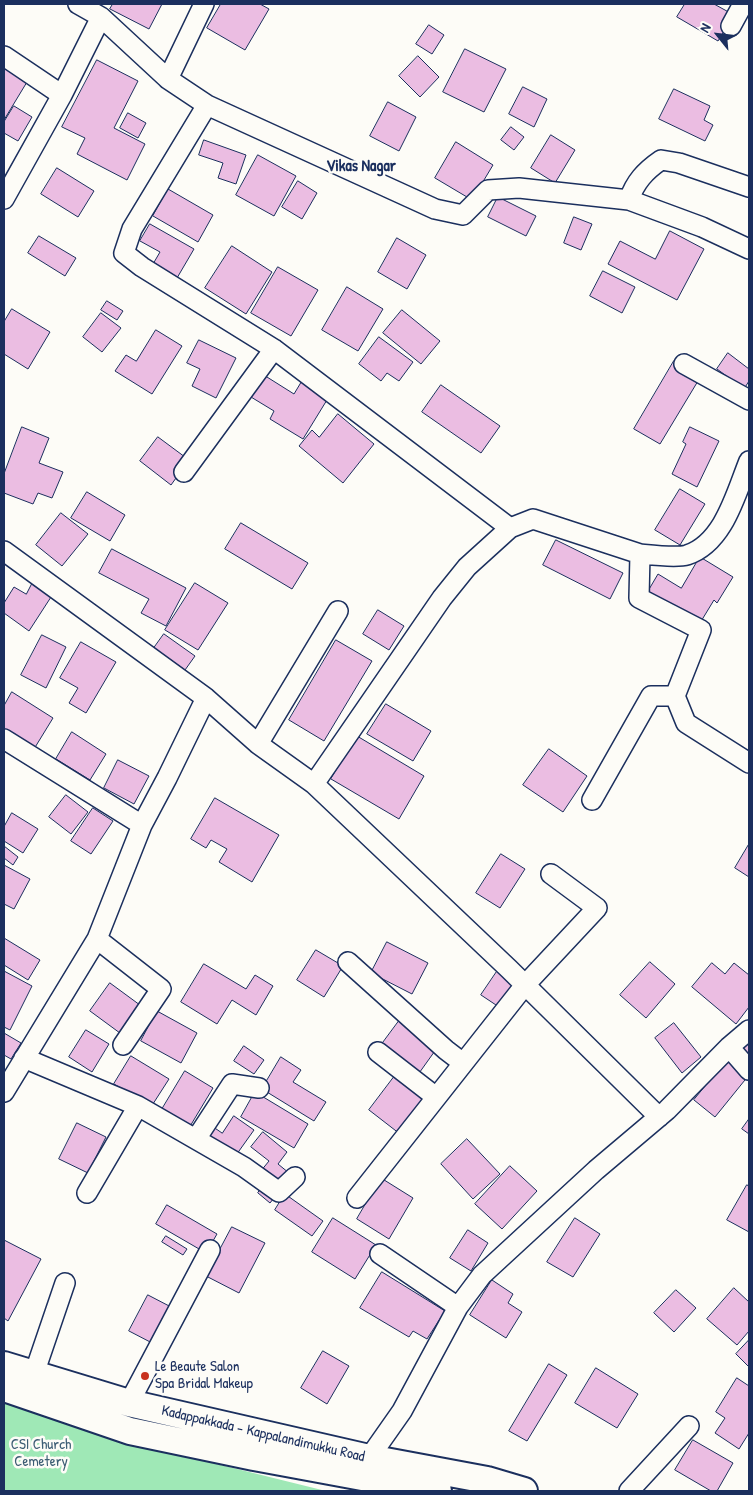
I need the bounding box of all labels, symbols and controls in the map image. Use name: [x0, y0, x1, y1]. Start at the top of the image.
north arrow: [693, 10, 743, 60]
text: N: [694, 20, 715, 35]
district label: Vikas Nagar: [326, 157, 396, 177]
place label: Le Beaute Salon Spa Bridal Makeup: [155, 1358, 253, 1393]
marker: Le Beaute Salon Spa Bridal Makeup: [139, 1370, 151, 1382]
street label: Kadappakkada - Kappalandimukku Road: [160, 1402, 366, 1466]
park label: CSI Church Cemetery: [11, 1436, 71, 1471]

